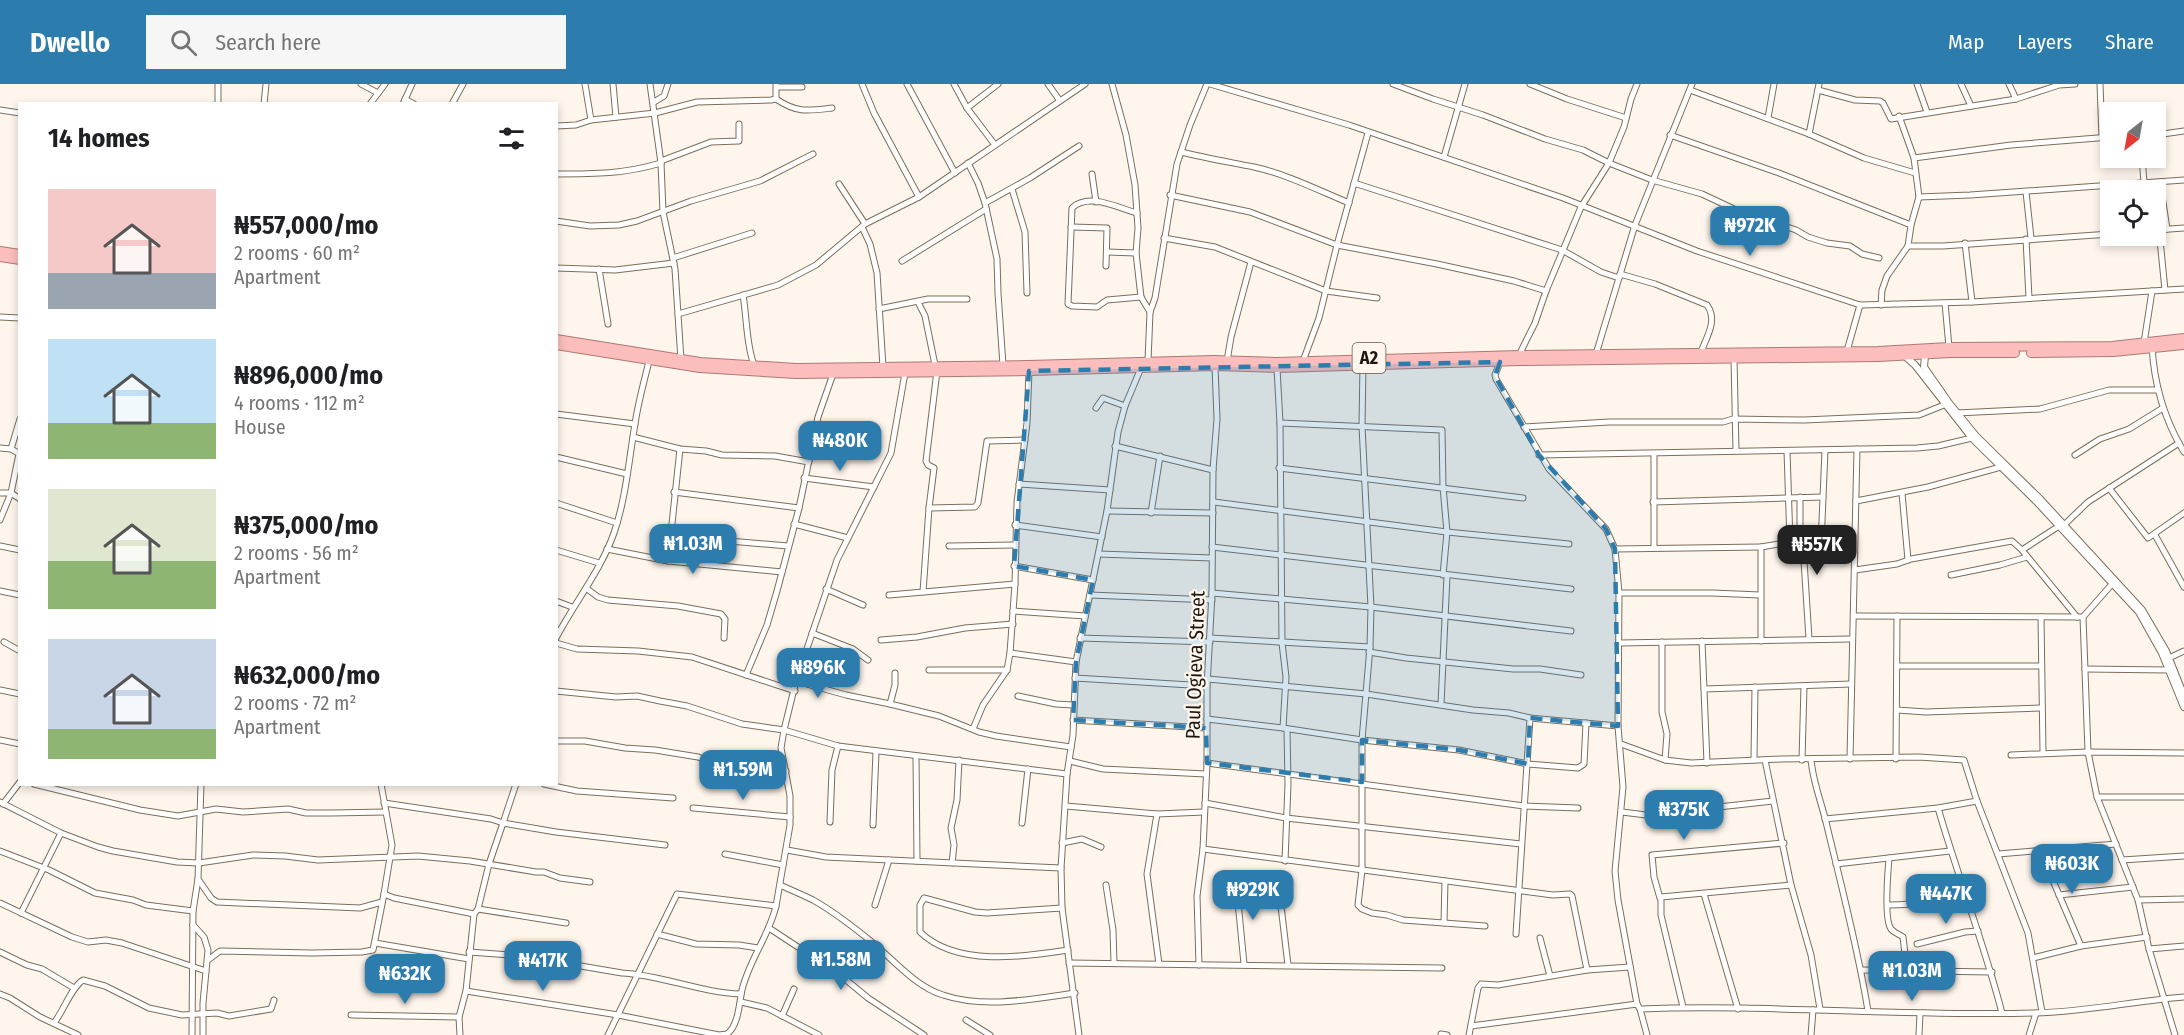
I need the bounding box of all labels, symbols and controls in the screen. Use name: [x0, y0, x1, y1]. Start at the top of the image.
search box: [146, 15, 566, 69]
text: Dwello: [30, 26, 110, 59]
icon: search: [167, 26, 200, 59]
text: Search here: [215, 29, 321, 56]
text: Map: [1948, 29, 1984, 55]
text: Layers: [2017, 29, 2072, 55]
text: Share: [2105, 29, 2154, 55]
north arrow: [2100, 102, 2166, 168]
map controls: [2100, 102, 2166, 246]
icon: filters: [495, 122, 528, 155]
text: 14 homes: [48, 123, 150, 154]
button: locate: [2100, 180, 2166, 246]
pin: ₦972K: [1708, 206, 1792, 257]
text: ₦557,000/mo: [234, 210, 378, 241]
icon: home: [96, 213, 168, 285]
text: ₦972K: [1724, 213, 1776, 237]
text: 2 rooms · 60 m²: [234, 241, 360, 265]
text: Apartment: [234, 265, 321, 289]
road number: A2: [1352, 343, 1386, 373]
text: ₦896,000/mo: [234, 360, 383, 391]
icon: home: [96, 363, 168, 435]
text: 4 rooms · 112 m²: [234, 391, 365, 415]
text: House: [234, 415, 286, 439]
pin: ₦480K: [798, 421, 882, 472]
text: ₦480K: [812, 428, 868, 452]
text: ₦375,000/mo: [234, 510, 378, 541]
icon: home: [96, 513, 168, 585]
pin: ₦1.03M: [644, 524, 742, 575]
pin: ₦557K: [1775, 525, 1859, 576]
text: ₦1.03M: [663, 531, 723, 555]
text: ₦557K: [1791, 532, 1843, 556]
text: 2 rooms · 56 m²: [234, 541, 359, 565]
text: Apartment: [234, 565, 321, 589]
street label: Paul Ogieva Street: [1180, 590, 1210, 740]
pin: ₦896K: [776, 648, 860, 699]
text: ₦896K: [791, 655, 845, 679]
text: ₦632,000/mo: [234, 660, 380, 691]
icon: home: [96, 663, 168, 735]
text: 2 rooms · 72 m²: [234, 691, 356, 715]
text: Apartment: [234, 715, 321, 739]
pin: ₦1.59M: [694, 750, 792, 801]
text: ₦1.59M: [713, 757, 773, 781]
pin: ₦375K: [1642, 790, 1726, 841]
text: ₦375K: [1659, 797, 1709, 821]
pin: ₦603K: [2030, 844, 2114, 895]
text: ₦603K: [2045, 851, 2099, 875]
pin: ₦929K: [1211, 870, 1295, 921]
pin: ₦447K: [1904, 874, 1988, 925]
text: ₦929K: [1227, 877, 1279, 901]
text: ₦447K: [1920, 881, 1972, 905]
pin: ₦1.58M: [792, 940, 890, 991]
pin: ₦417K: [501, 941, 585, 992]
text: ₦1.58M: [811, 947, 871, 971]
text: ₦417K: [518, 948, 568, 972]
pin: ₦1.03M: [1863, 951, 1961, 1002]
pin: ₦632K: [363, 954, 447, 1005]
text: ₦1.03M: [1882, 958, 1942, 982]
text: ₦632K: [379, 961, 431, 985]

